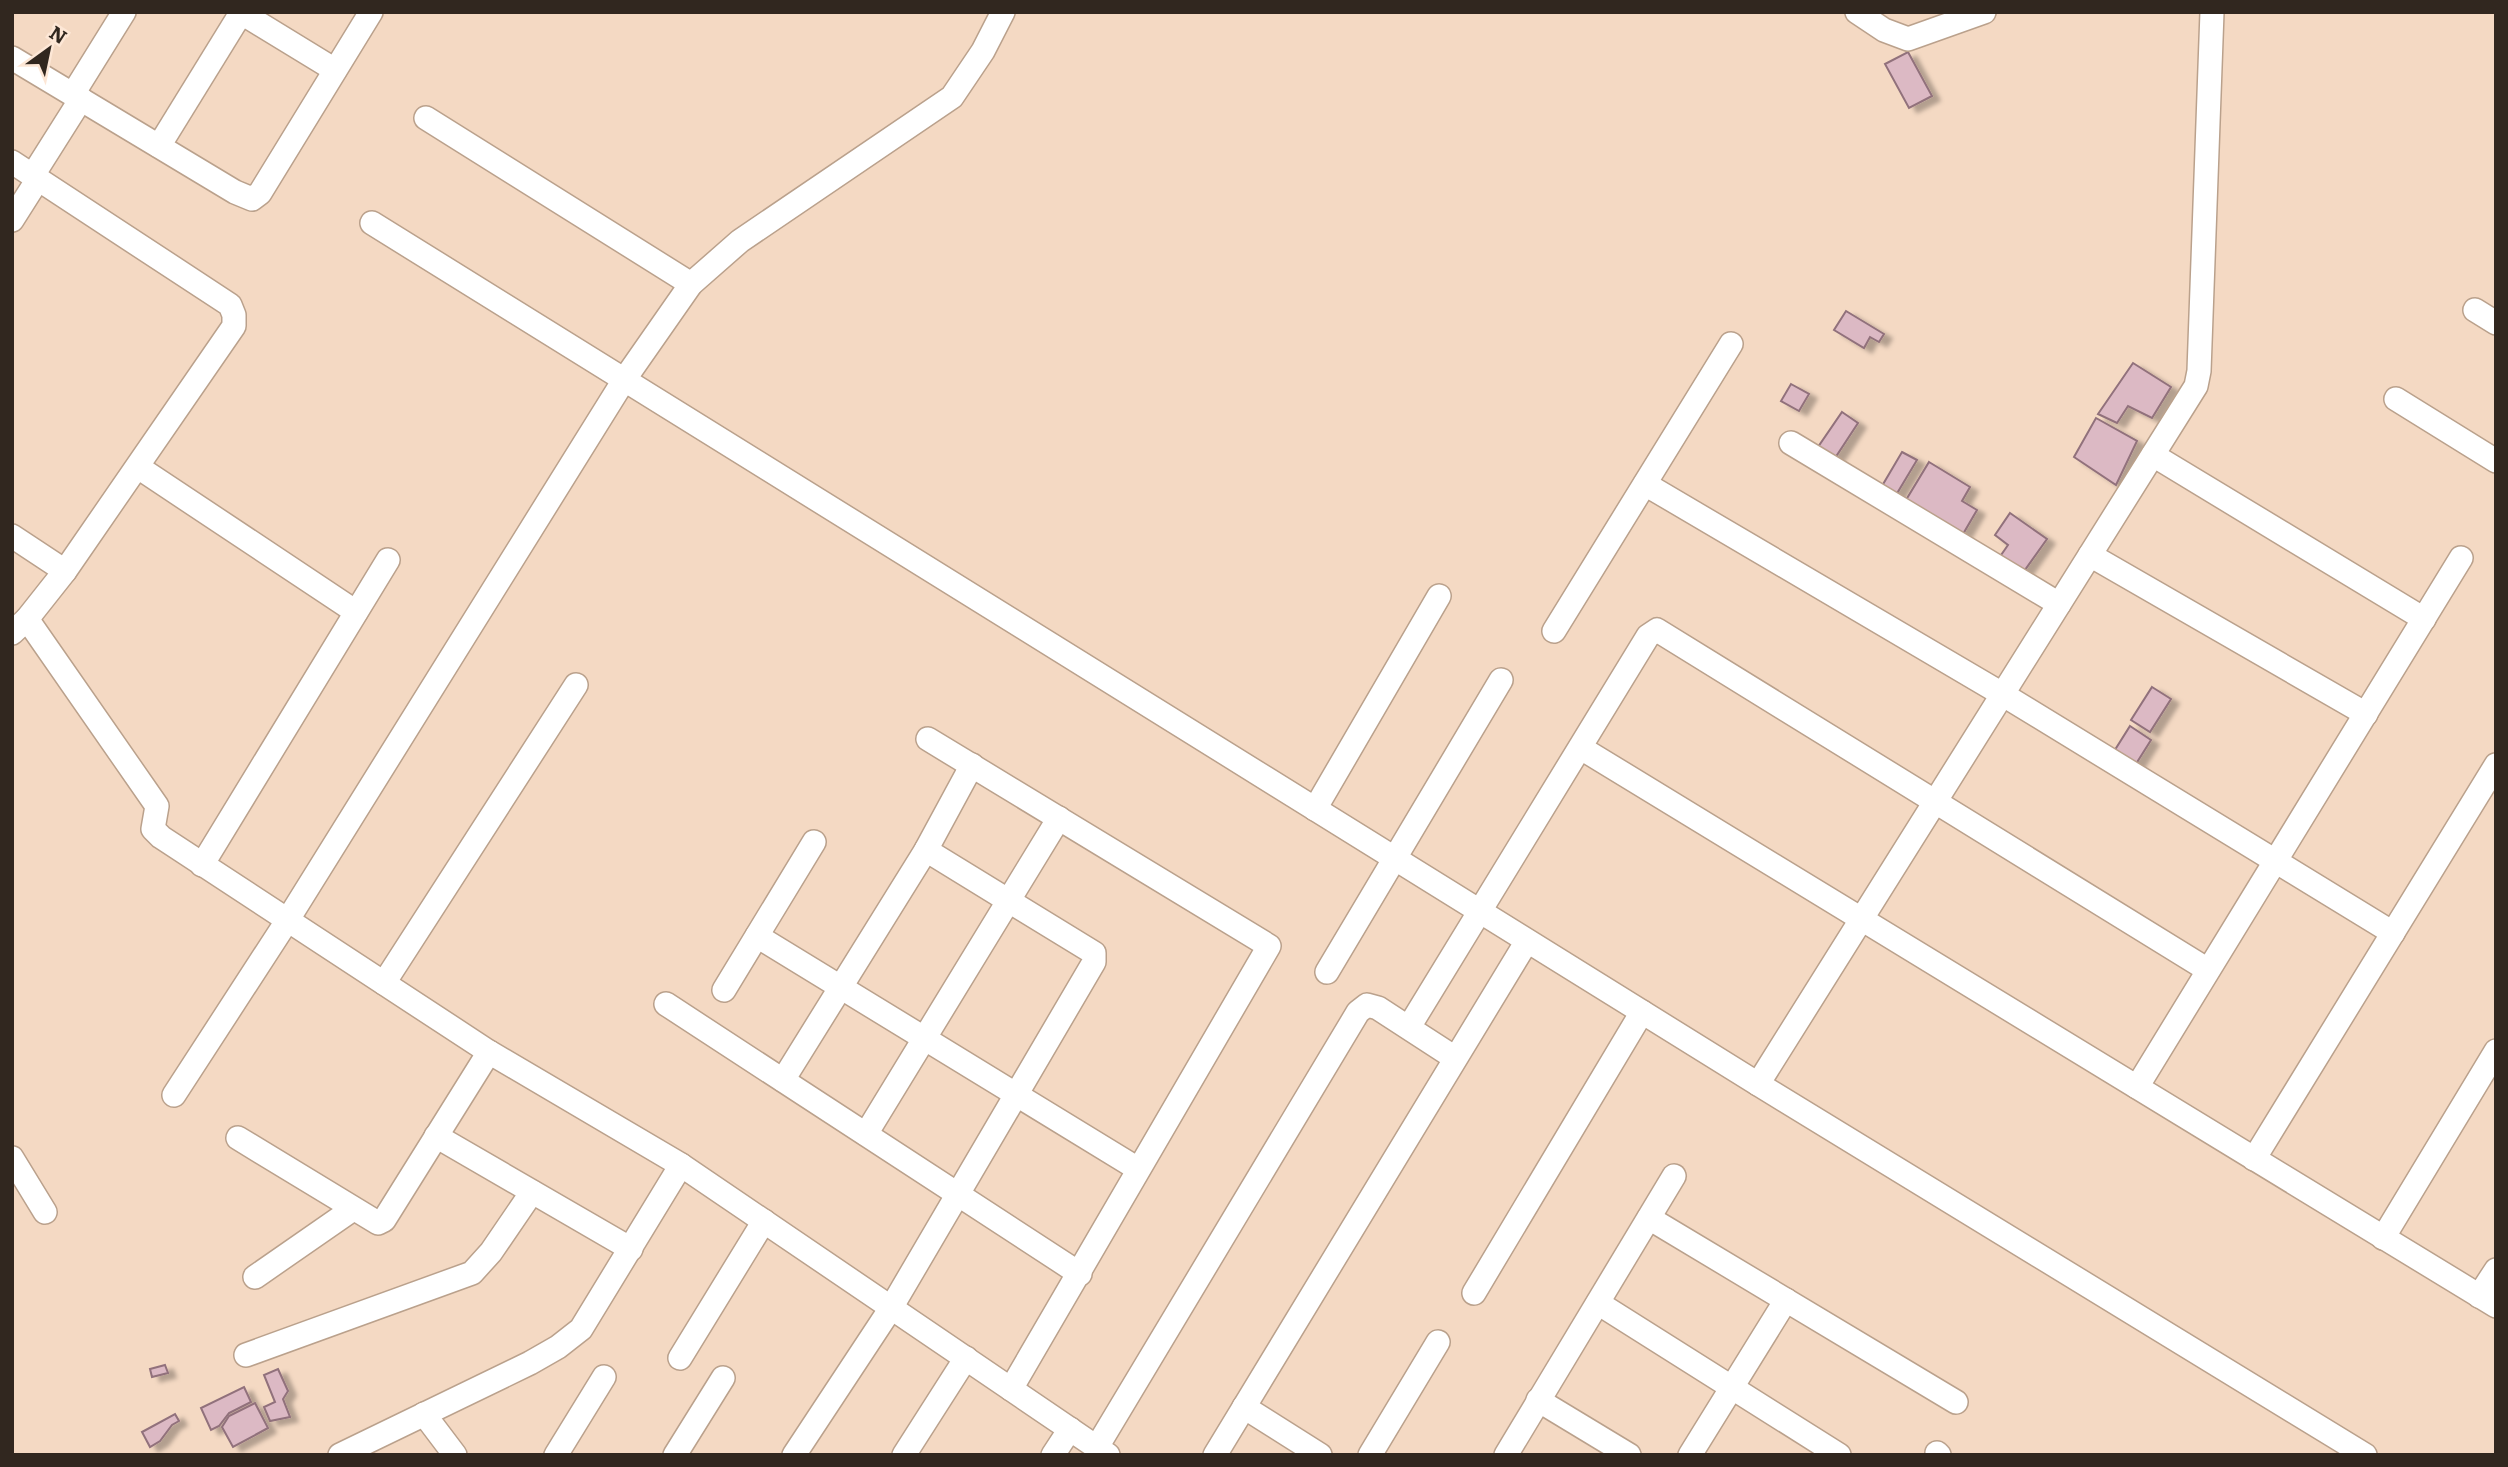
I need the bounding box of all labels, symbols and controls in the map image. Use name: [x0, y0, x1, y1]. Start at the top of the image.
north arrow: [14, 14, 84, 84]
text: N: [44, 18, 73, 50]

